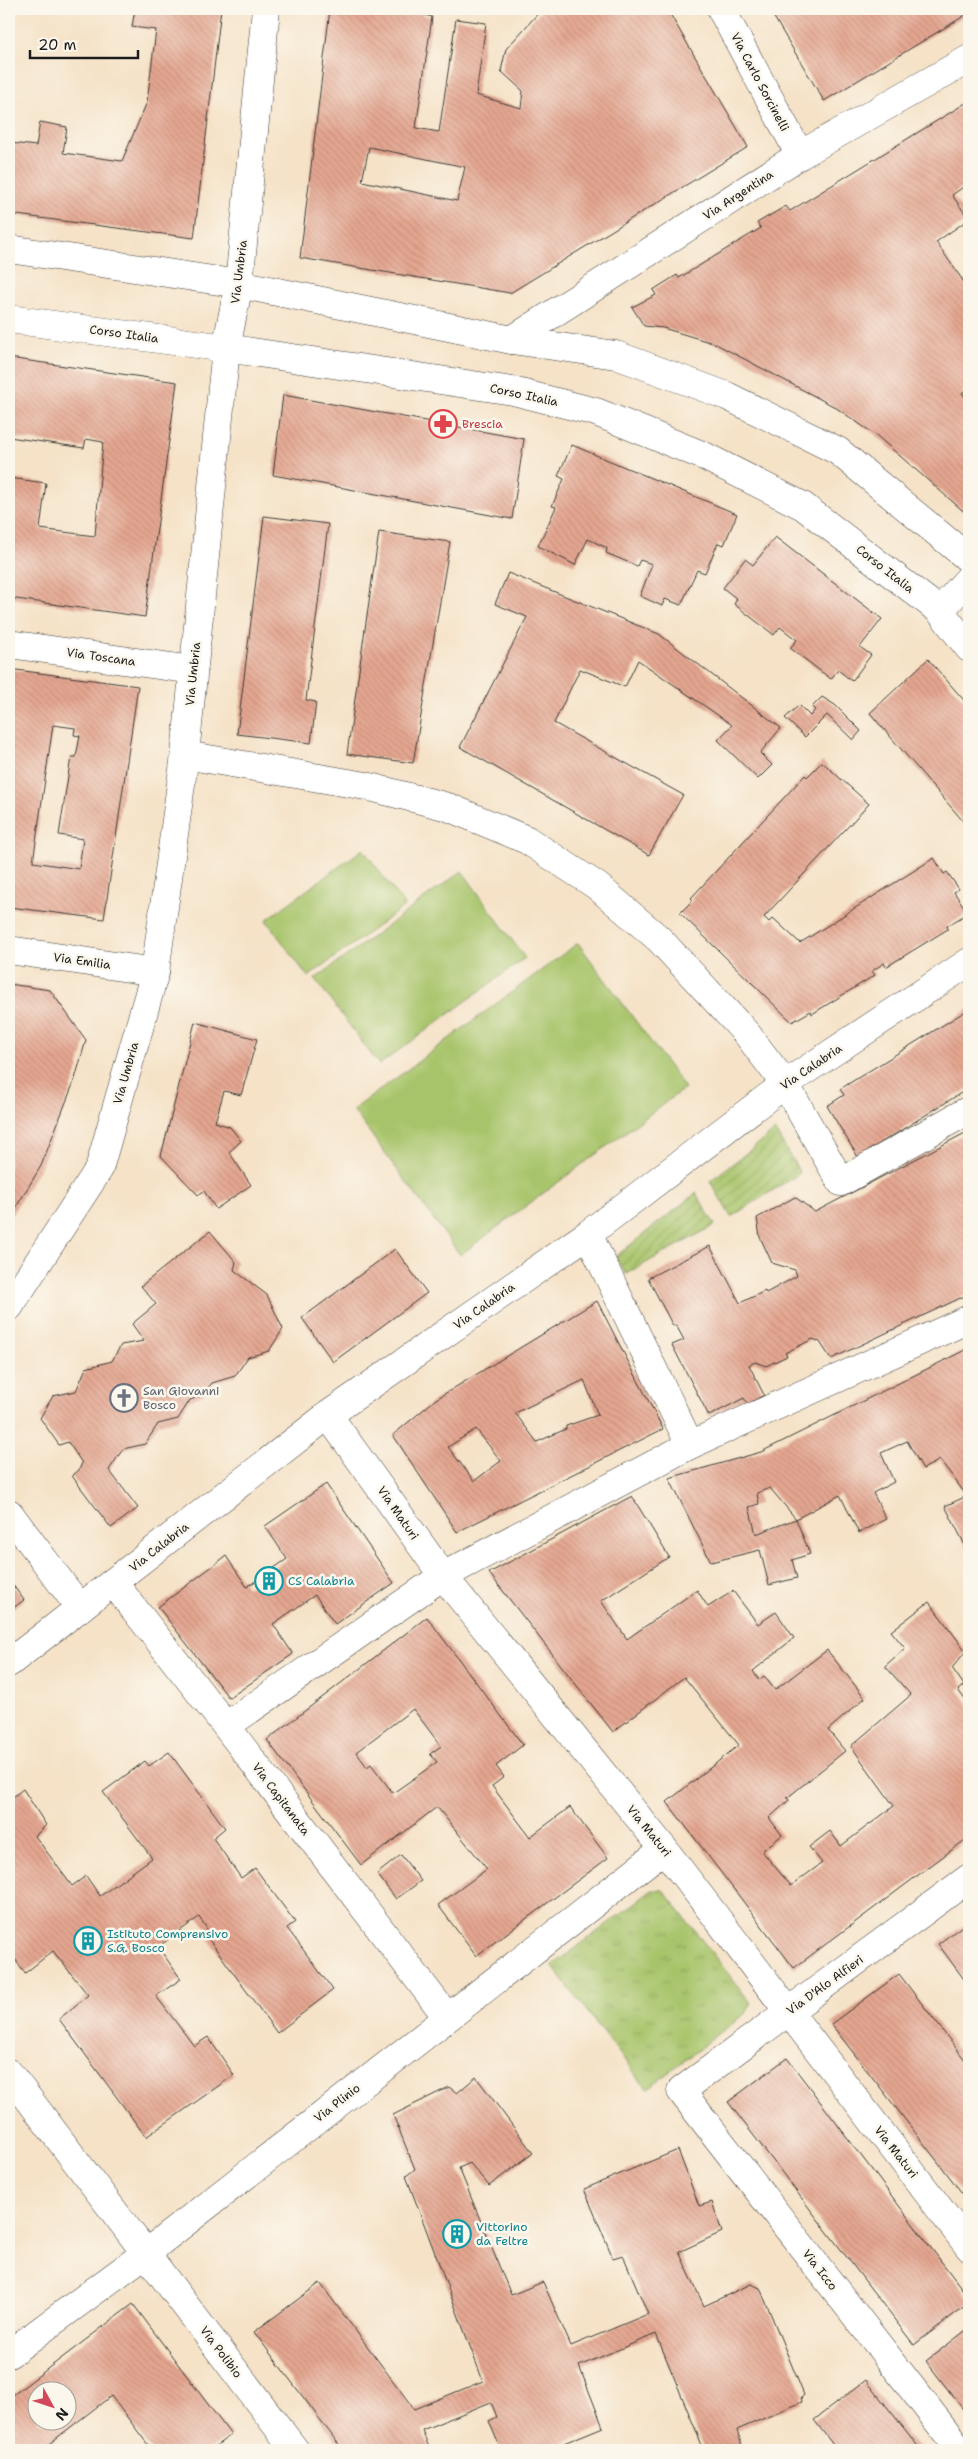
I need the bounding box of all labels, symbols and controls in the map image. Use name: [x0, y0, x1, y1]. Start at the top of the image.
scale bar: [30, 28, 138, 60]
street label: Via Carlo Sorcinelli: [727, 30, 793, 134]
text: 20 m: [38, 35, 77, 55]
street label: Via Argentina: [700, 166, 777, 224]
street label: Via Umbria: [227, 239, 251, 305]
street label: Corso Italia: [88, 321, 160, 347]
street label: Corso Italia: [488, 380, 560, 410]
pharmacy icon: Brescia: [428, 409, 458, 439]
place label: Brescia: [462, 416, 503, 432]
street label: Corso Italia: [853, 541, 918, 597]
street label: Via Umbria: [182, 641, 204, 707]
street label: Via Toscana: [65, 644, 137, 670]
street label: Via Emilia: [52, 949, 112, 973]
street label: Via Umbria: [109, 1039, 143, 1106]
street label: Via Calabria: [777, 1040, 846, 1094]
street label: Via Calabria: [450, 1279, 518, 1333]
church icon: San Giovanni Bosco: [109, 1383, 139, 1413]
place label: San Giovanni Bosco: [143, 1383, 219, 1413]
street label: Via Maturi: [374, 1483, 422, 1543]
street label: Via Calabria: [126, 1518, 192, 1575]
building icon: CS Calabria: [254, 1566, 284, 1596]
place label: CS Calabria: [288, 1573, 355, 1589]
street label: Via Capitanata: [248, 1759, 314, 1839]
street label: Via Maturi: [623, 1802, 675, 1860]
building icon: Istituto Comprensivo S.G. Bosco: [73, 1926, 103, 1956]
place label: Istituto Comprensivo S.G. Bosco: [107, 1926, 228, 1956]
street label: Via D'Alo Alfieri: [783, 1952, 867, 2018]
street label: Via Plinio: [311, 2080, 363, 2126]
street label: Via Maturi: [871, 2123, 921, 2181]
building icon: Vittorino da Feltre: [442, 2219, 472, 2249]
place label: Vittorino da Feltre: [476, 2219, 529, 2249]
street label: Via Icco: [799, 2246, 841, 2294]
street label: Via Polibio: [196, 2323, 246, 2381]
north arrow: [28, 2382, 78, 2432]
text: N: [51, 2404, 72, 2424]

